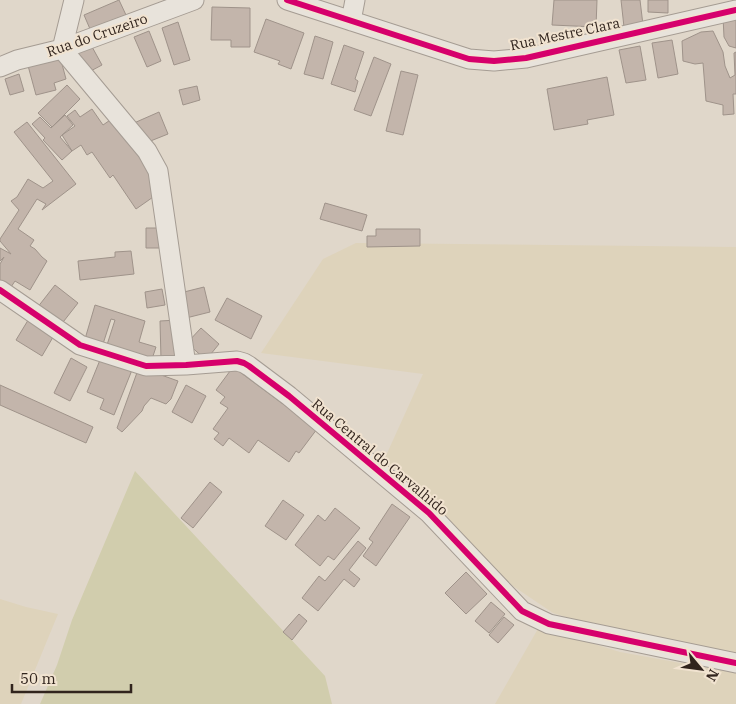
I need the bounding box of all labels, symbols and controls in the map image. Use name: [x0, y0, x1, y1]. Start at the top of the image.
street label: Rua do Cruzeiro: [44, 9, 150, 61]
street label: Rua Mestre Clara: [508, 13, 622, 54]
street label: Rua Central do Carvalhido: [308, 395, 452, 519]
north arrow: [676, 644, 726, 694]
scale bar: [12, 662, 131, 694]
text: N: [702, 666, 723, 685]
text: 50 m: [20, 669, 56, 688]

